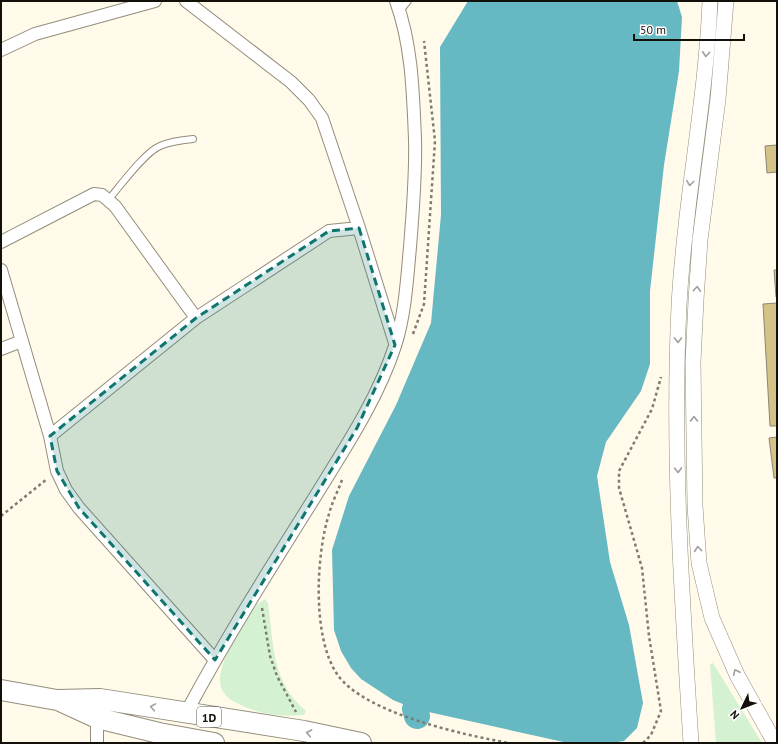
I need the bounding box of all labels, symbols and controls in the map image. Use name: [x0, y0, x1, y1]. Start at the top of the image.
scale bar: [634, 16, 744, 42]
text: 50 m: [640, 22, 666, 37]
one-way arrow: [702, 51, 711, 57]
one-way arrow: [686, 180, 695, 186]
one-way arrow: [692, 286, 701, 292]
one-way arrow: [674, 337, 683, 343]
one-way arrow: [690, 416, 698, 422]
one-way arrow: [674, 467, 682, 473]
one-way arrow: [693, 546, 702, 552]
one-way arrow: [733, 669, 741, 677]
north arrow: [722, 688, 762, 728]
one-way arrow: [150, 704, 156, 712]
road number: 1D: [197, 707, 221, 727]
text: N: [727, 707, 742, 722]
one-way arrow: [306, 729, 312, 737]

